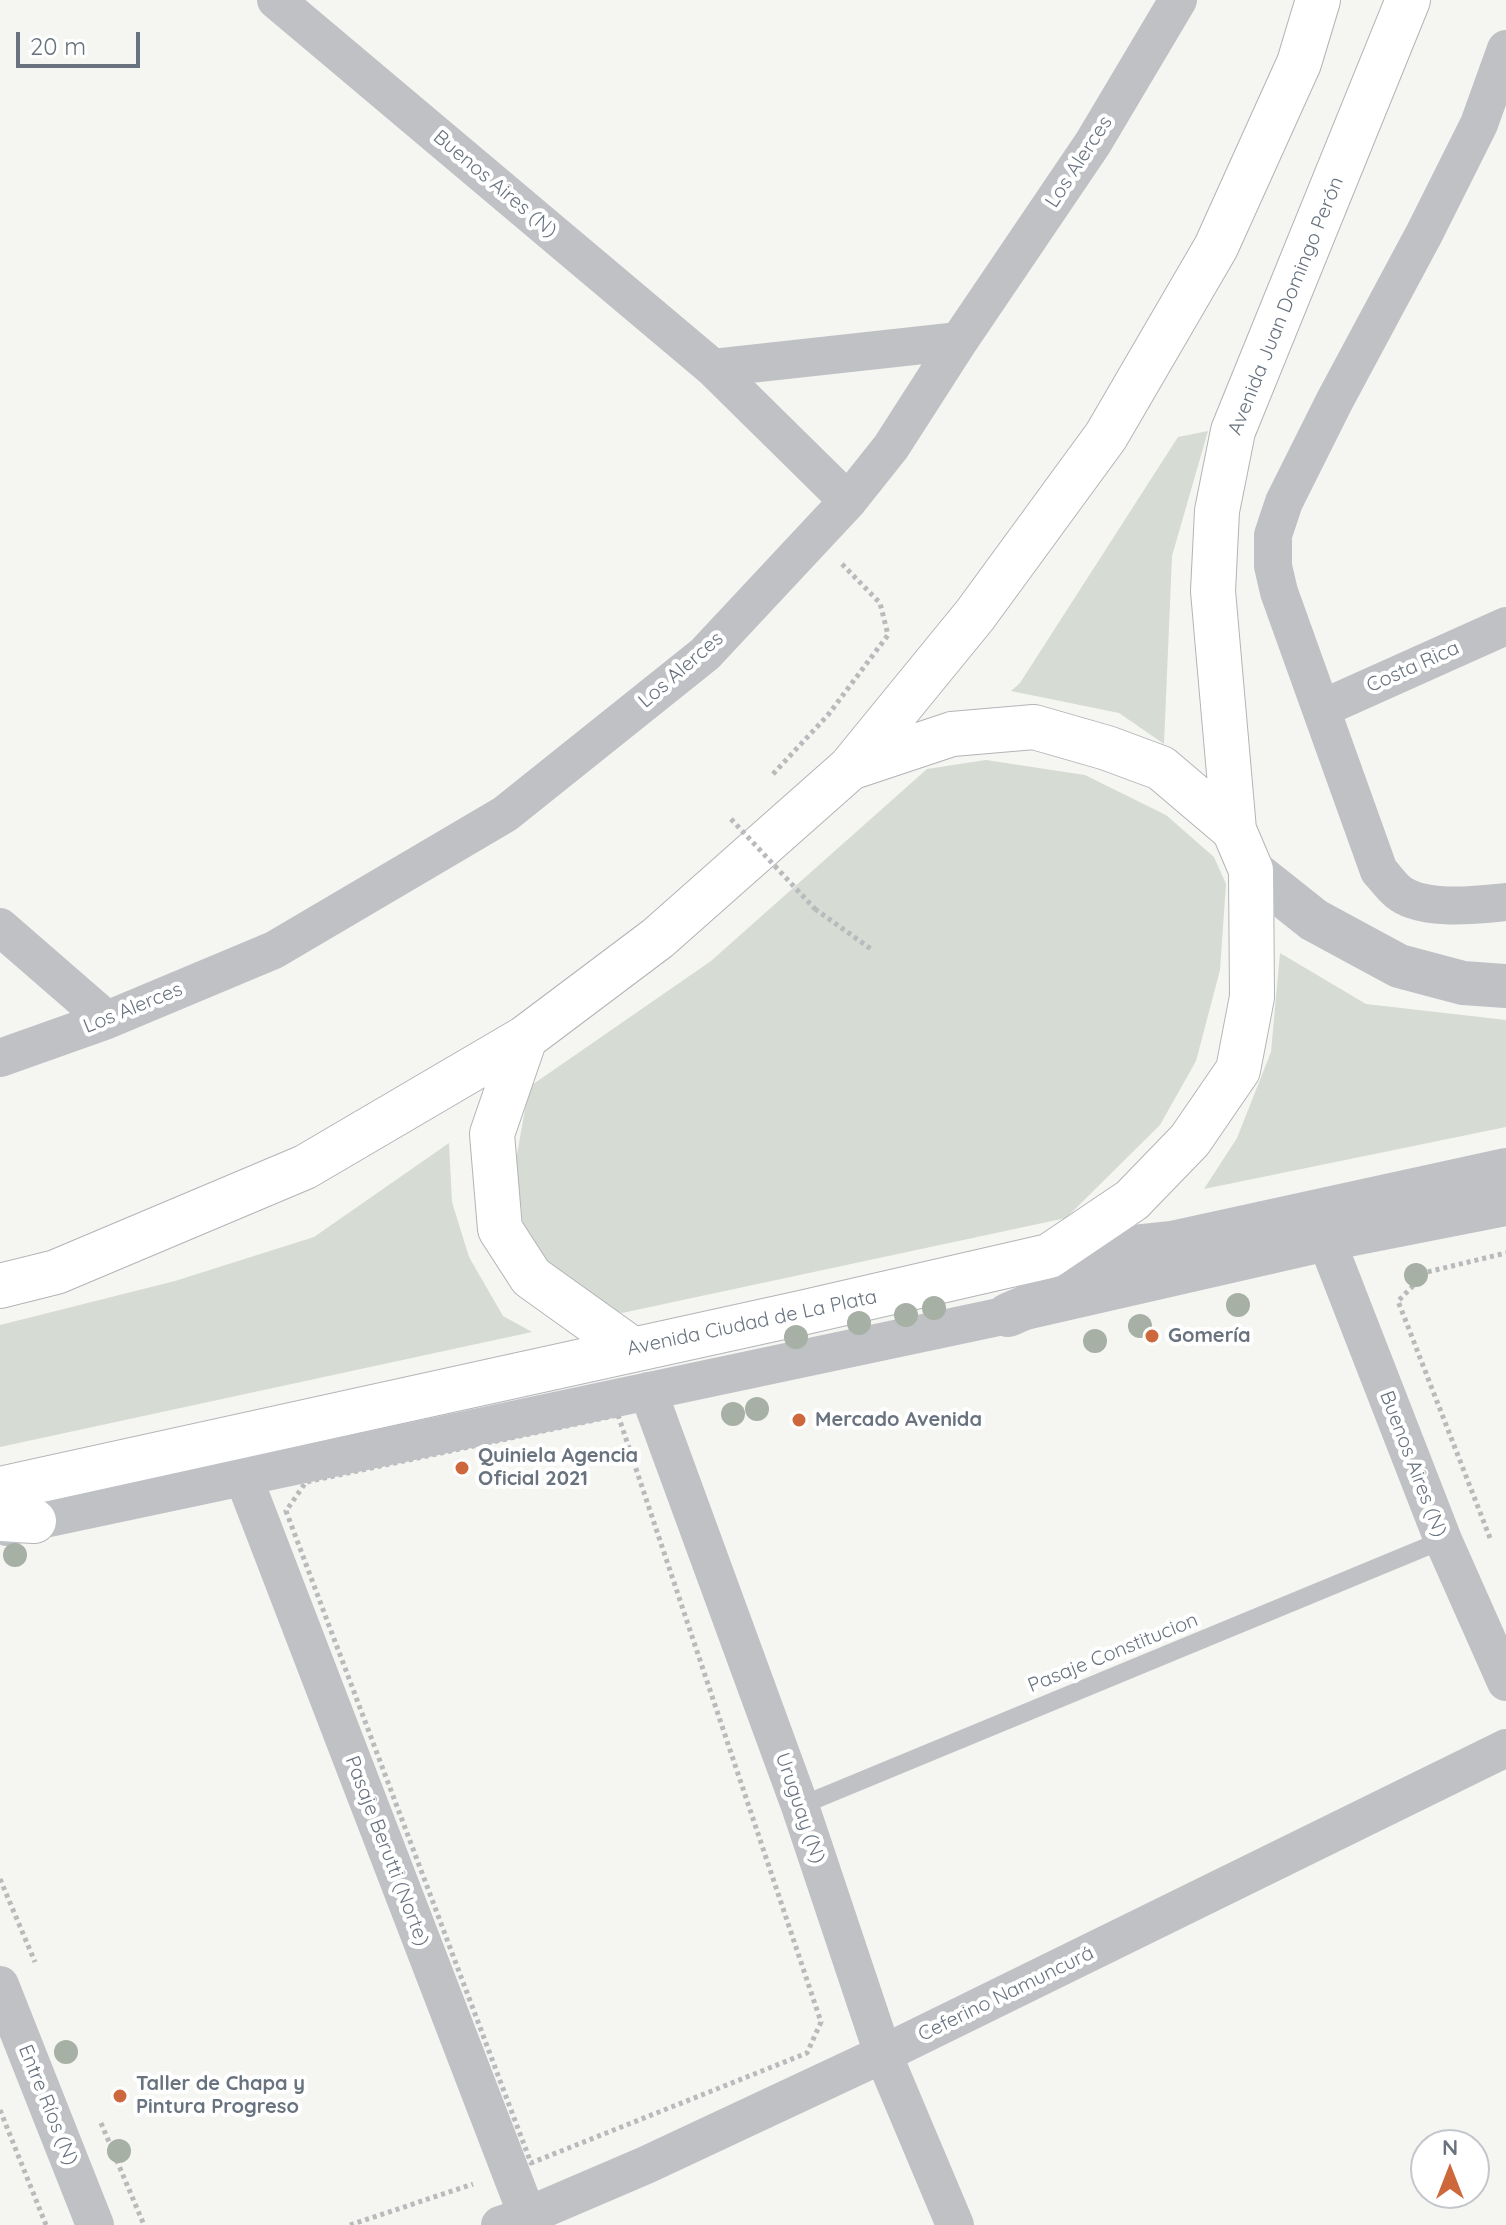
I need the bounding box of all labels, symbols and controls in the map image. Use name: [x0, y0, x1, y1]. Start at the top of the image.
scale bar: [20, 16, 144, 66]
text: 20 m: [30, 31, 86, 61]
street label: Los Alerces: [1040, 112, 1118, 212]
street label: Buenos Aires (N): [428, 125, 562, 243]
street label: Avenida Juan Domingo Perón: [1223, 173, 1349, 439]
street label: Los Alerces: [634, 627, 728, 713]
street label: Costa Rica: [1363, 636, 1463, 698]
street label: Los Alerces: [80, 977, 186, 1039]
street label: Avenida Ciudad de La Plata: [625, 1285, 879, 1361]
place label: Gomería: [1168, 1324, 1251, 1348]
marker: Gomería: [1143, 1327, 1161, 1345]
street label: Buenos Aires (N): [1374, 1388, 1452, 1540]
place label: Mercado Avenida: [815, 1408, 982, 1432]
marker: Mercado Avenida: [790, 1411, 808, 1429]
place label: Quiniela Agencia Oficial 2021: [478, 1444, 638, 1491]
marker: Quiniela Agencia Oficial 2021: [453, 1459, 471, 1477]
street label: Pasaje Constitucion: [1024, 1608, 1202, 1698]
street label: Uruguay (N): [770, 1750, 830, 1866]
street label: Pasaje Berutti (Norte): [340, 1753, 434, 1949]
street label: Ceferino Namuncurá: [914, 1941, 1098, 2047]
street label: Entre Ríos (N): [13, 2041, 83, 2169]
place label: Taller de Chapa y Pintura Progreso: [136, 2072, 305, 2119]
marker: Taller de Chapa y Pintura Progreso: [111, 2087, 129, 2105]
north arrow: [1410, 2129, 1490, 2209]
text: N: [1442, 2133, 1458, 2161]

